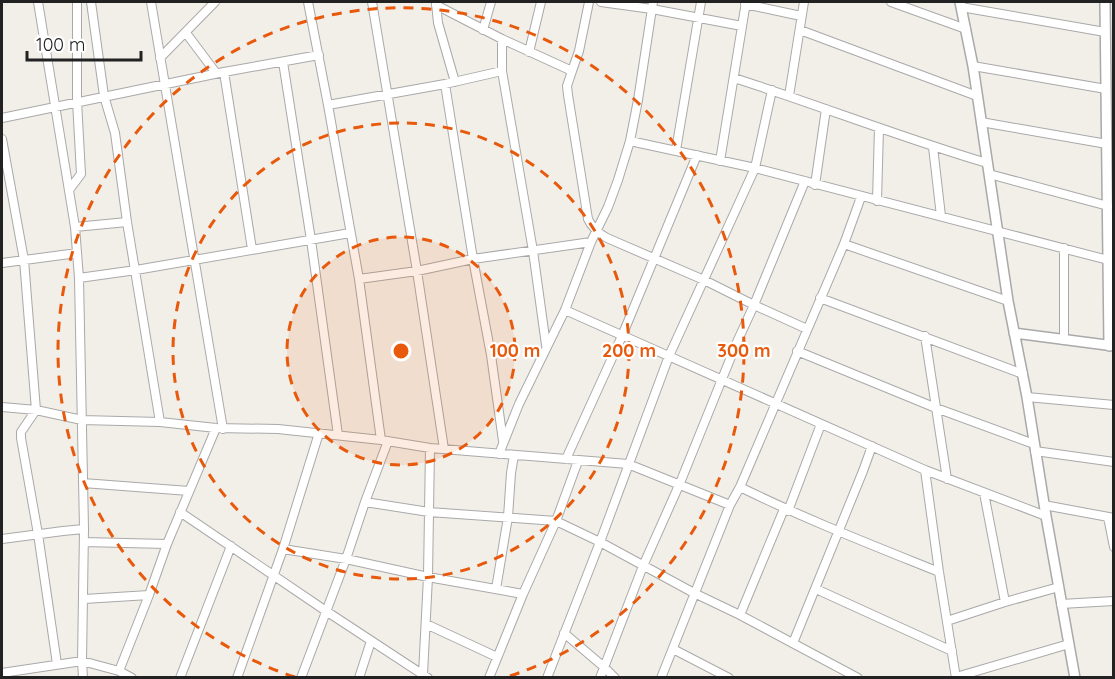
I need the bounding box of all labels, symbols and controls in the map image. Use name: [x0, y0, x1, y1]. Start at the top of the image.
scale bar: [27, 24, 141, 62]
text: 100 m: [36, 33, 85, 56]
text: 100 m: [490, 339, 540, 362]
text: 200 m: [602, 339, 656, 362]
text: 300 m: [717, 339, 771, 362]
centre of rings: [391, 341, 411, 361]

